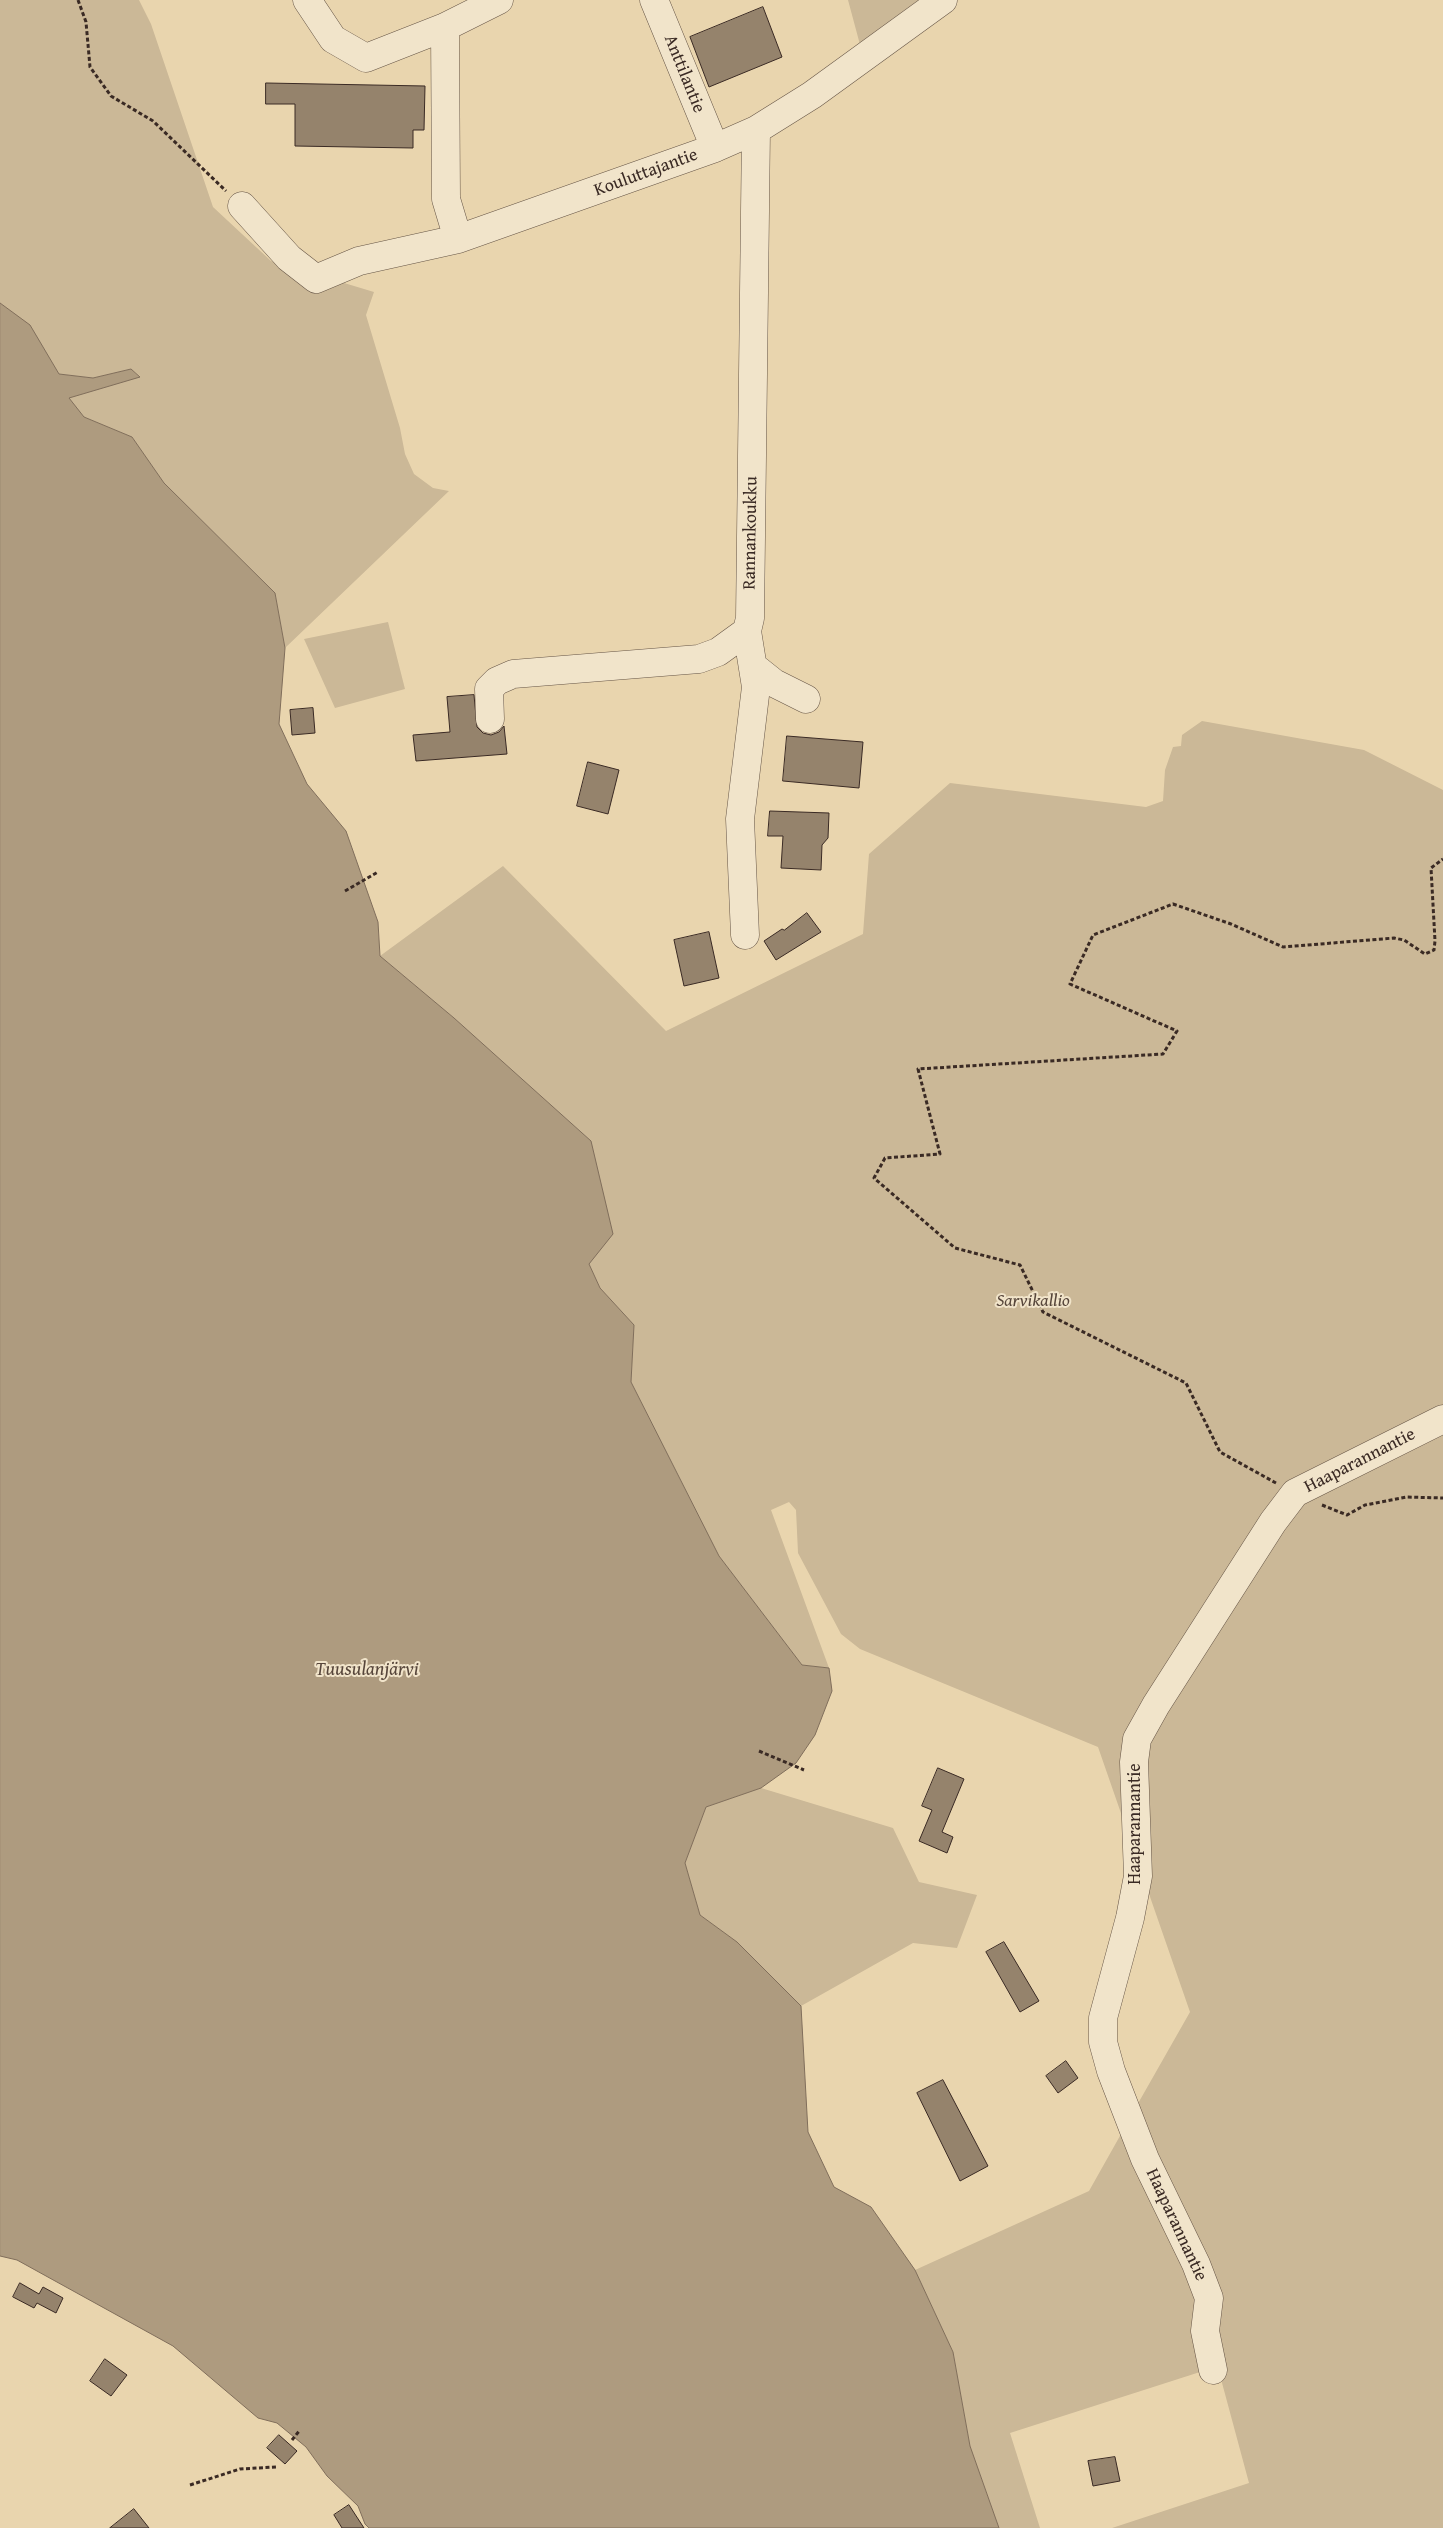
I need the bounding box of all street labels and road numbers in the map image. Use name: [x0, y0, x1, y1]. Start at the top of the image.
street label: Anttilantie: [659, 32, 709, 116]
street label: Kouluttajantie: [591, 144, 701, 202]
street label: Rannankoukku: [739, 476, 763, 590]
street label: Haaparannantie: [1301, 1424, 1419, 1498]
street label: Haaparannantie: [1124, 1763, 1146, 1885]
street label: Haaparannantie: [1141, 2165, 1211, 2285]

